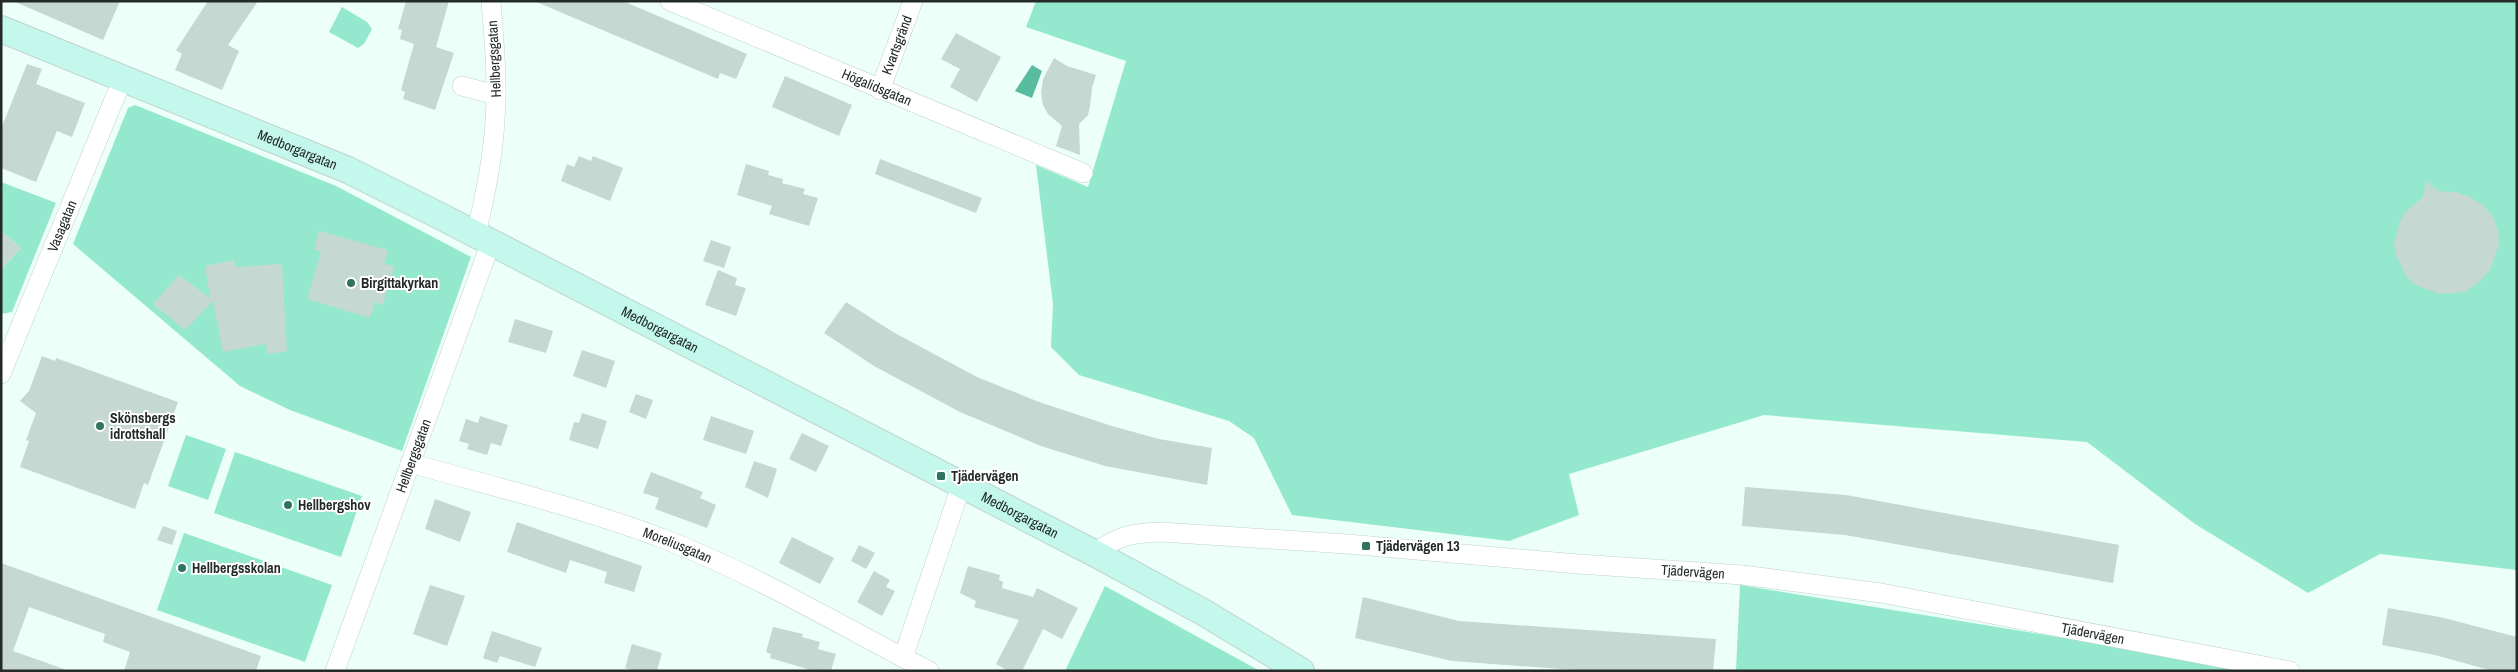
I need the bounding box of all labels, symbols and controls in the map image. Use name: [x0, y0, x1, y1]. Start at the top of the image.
street label: Kvartsgränd: [877, 13, 916, 77]
street label: Hellbergsgatan: [483, 20, 505, 98]
street label: Högalidsgatan: [839, 65, 914, 110]
street label: Medborgargatan: [255, 125, 340, 174]
street label: Vasagatan: [43, 198, 81, 255]
place label: Birgittakyrkan: [361, 274, 438, 292]
marker: Birgittakyrkan: [345, 277, 357, 289]
street label: Medborgargatan: [618, 302, 702, 357]
place label: Skönsbergs idrottshall: [110, 409, 176, 443]
street label: Hellbergsgatan: [392, 416, 435, 495]
marker: Skönsbergs idrottshall: [94, 420, 106, 432]
place label: Tjädervägen: [951, 467, 1019, 485]
marker: Tjädervägen: [935, 470, 947, 482]
street label: Medborgargatan: [978, 488, 1062, 542]
place label: Hellbergshov: [298, 496, 371, 514]
marker: Hellbergshov: [282, 499, 294, 511]
street label: Moreliusgatan: [641, 523, 715, 567]
place label: Tjädervägen 13: [1376, 537, 1460, 555]
marker: Tjädervägen 13: [1360, 540, 1372, 552]
place label: Hellbergsskolan: [192, 559, 281, 577]
street label: Tjädervägen: [1660, 561, 1725, 583]
marker: Hellbergsskolan: [176, 562, 188, 574]
street label: Tjädervägen: [2060, 619, 2126, 648]

